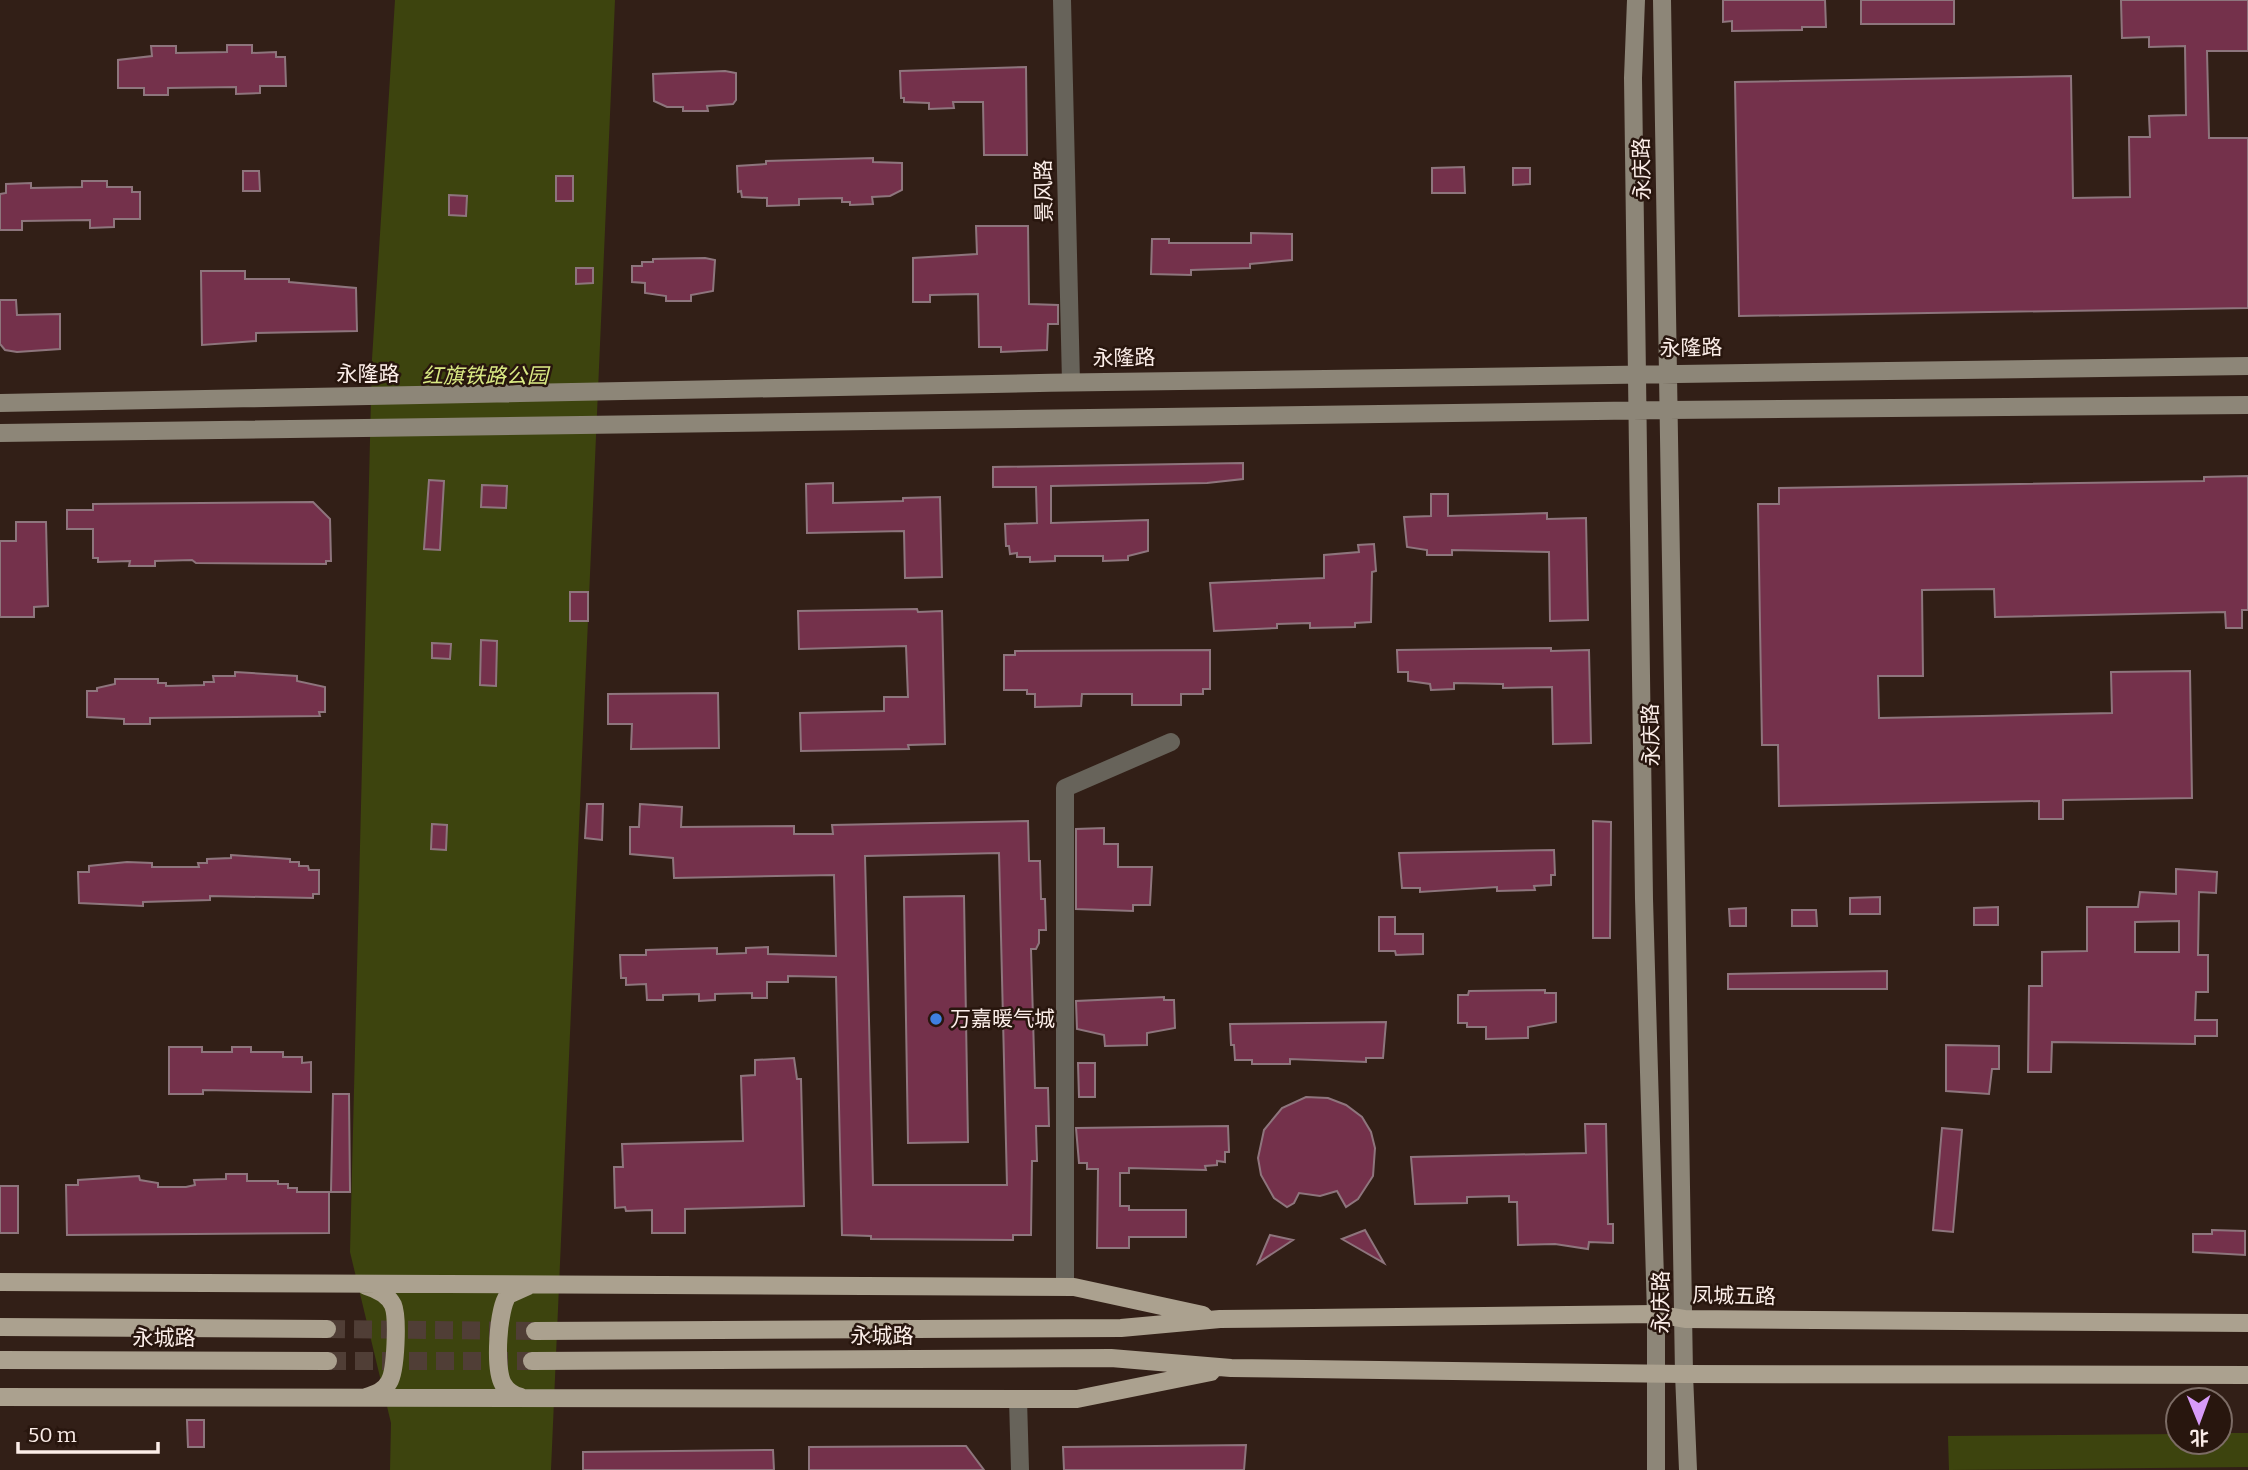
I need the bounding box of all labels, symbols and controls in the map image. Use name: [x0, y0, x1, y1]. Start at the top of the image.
street label: 永庆路: [1628, 137, 1656, 201]
street label: 景风路: [1030, 159, 1058, 223]
street label: 永隆路: [1659, 334, 1723, 362]
street label: 永隆路: [1092, 344, 1156, 372]
street label: 永隆路: [337, 361, 400, 387]
park label: 红旗铁路公园: [422, 363, 551, 389]
street label: 永庆路: [1637, 703, 1665, 767]
place label: 万嘉暖气城: [950, 1006, 1055, 1032]
marker: 万嘉暖气城: [928, 1011, 944, 1027]
street label: 永庆路: [1648, 1271, 1674, 1334]
street label: 凤城五路: [1692, 1282, 1776, 1310]
street label: 永城路: [851, 1323, 914, 1349]
street label: 永城路: [133, 1325, 196, 1351]
north arrow: [2164, 1386, 2234, 1456]
scale bar: [18, 1410, 158, 1454]
text: 50 m: [28, 1422, 77, 1448]
text: 北: [2190, 1426, 2209, 1449]

